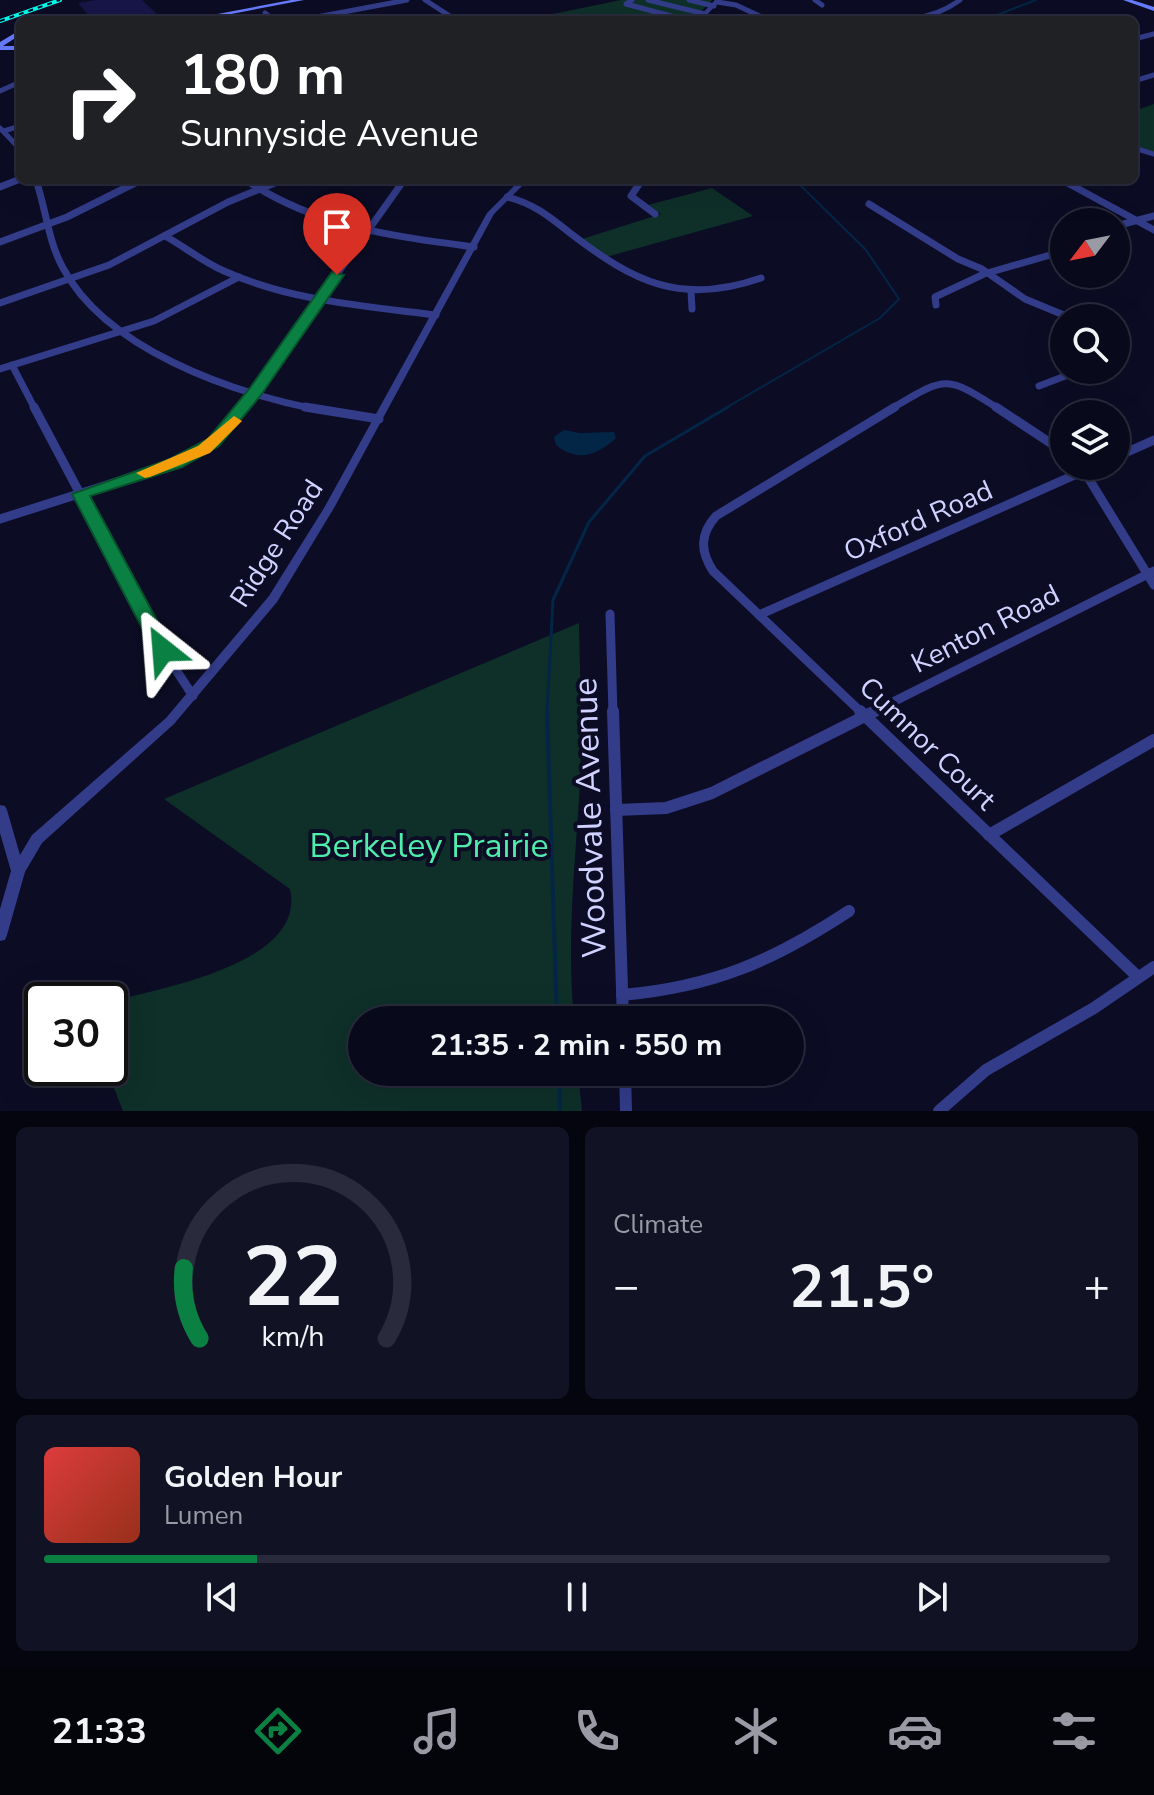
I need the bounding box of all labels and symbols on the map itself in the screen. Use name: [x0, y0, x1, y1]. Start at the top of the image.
pin: [303, 193, 371, 275]
north arrow: [1050, 208, 1130, 288]
street label: Oxford Road: [838, 471, 999, 571]
street label: Ridge Road: [221, 472, 332, 615]
street label: Kenton Road: [905, 575, 1066, 682]
position arrow: [121, 608, 205, 692]
street label: Cumnor Court: [851, 669, 1004, 819]
street label: Woodvale Avenue: [562, 677, 618, 959]
park label: Berkeley Prairie: [309, 823, 549, 869]
speed limit sign: 30: [24, 982, 128, 1086]

